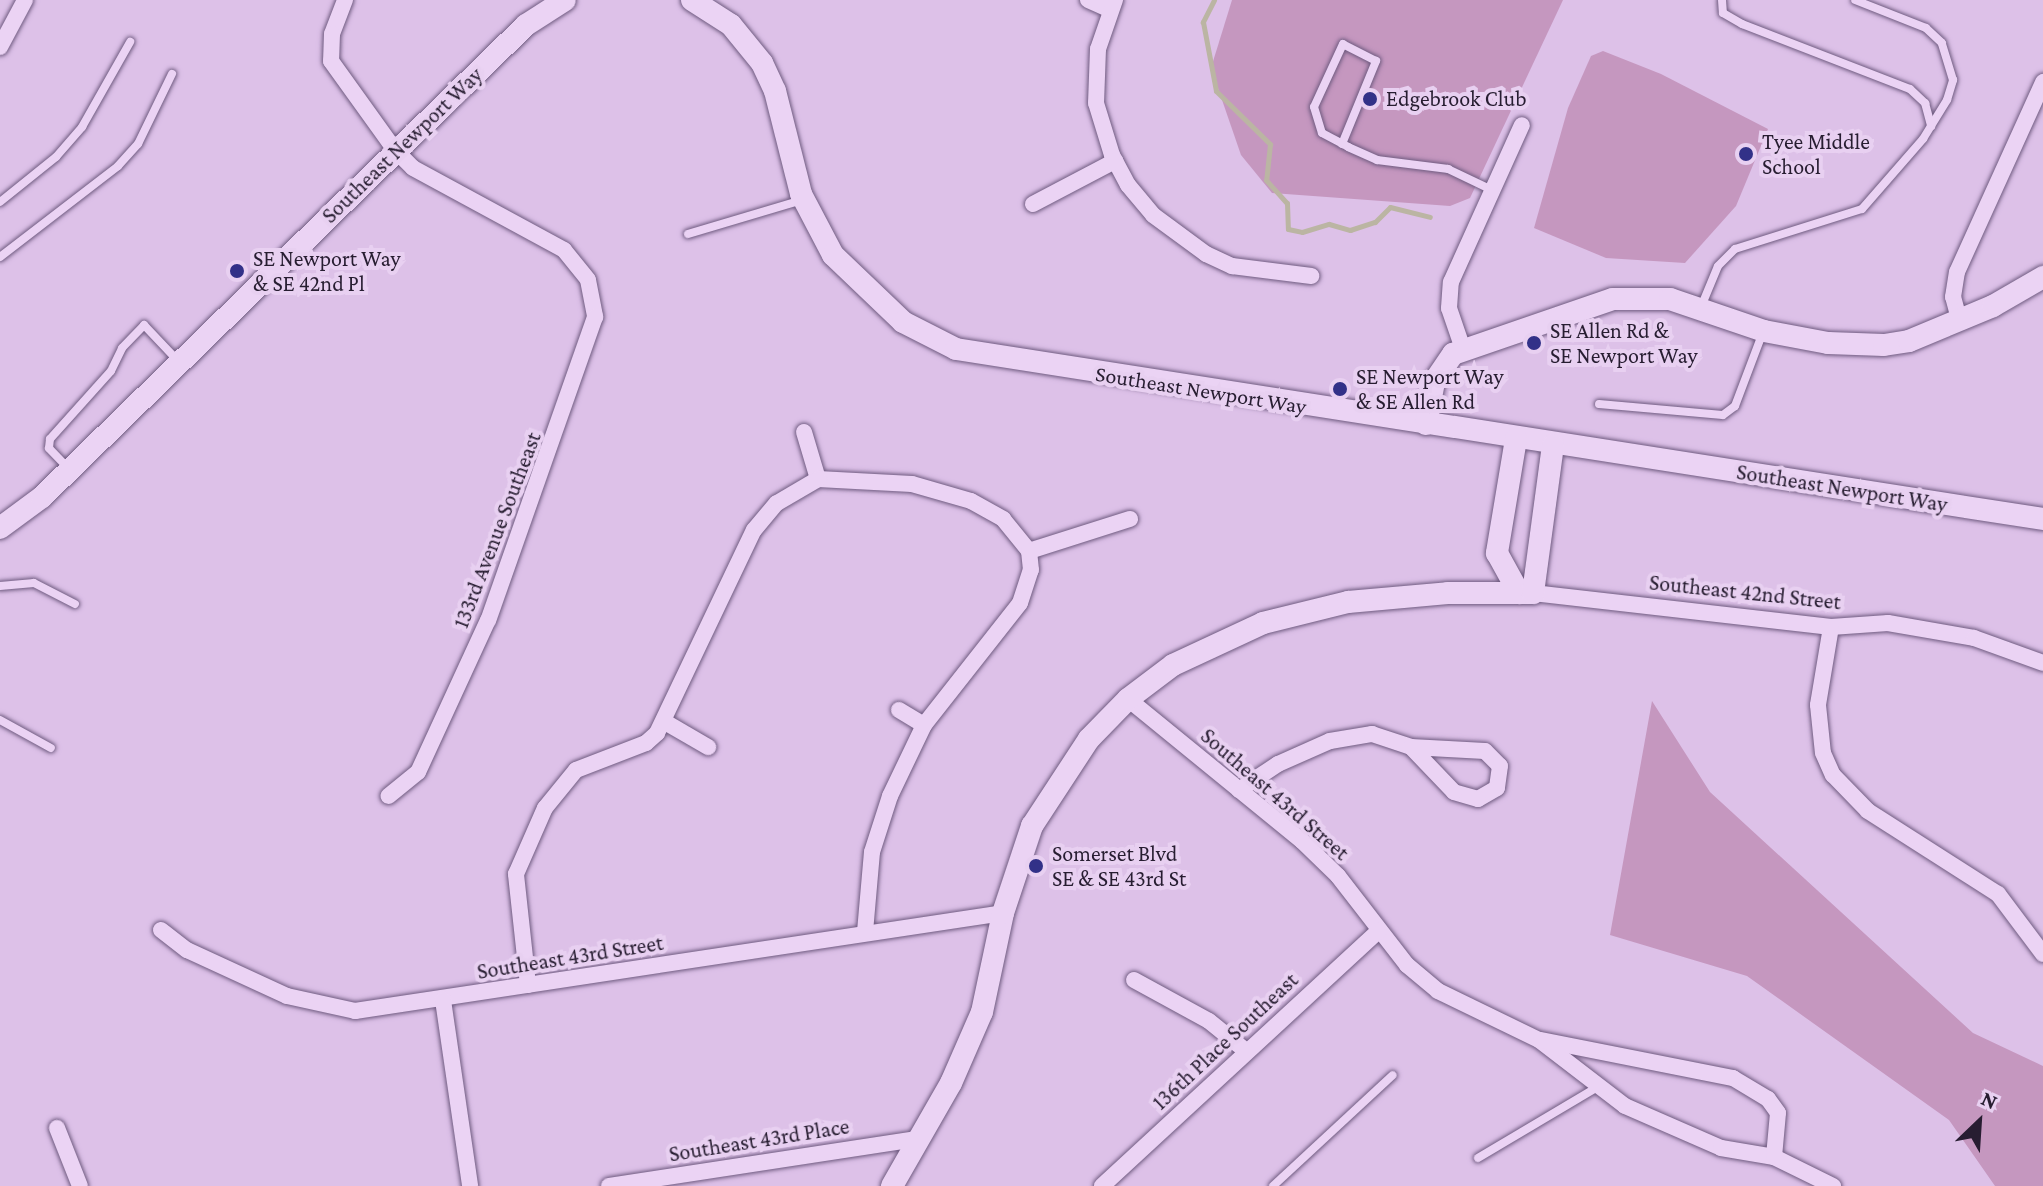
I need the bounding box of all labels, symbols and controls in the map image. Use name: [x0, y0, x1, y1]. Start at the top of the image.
street label: Southeast Newport Way: [316, 61, 488, 229]
place label: Edgebrook Club: [1386, 86, 1526, 112]
marker: Edgebrook Club: [1361, 90, 1379, 108]
place label: Tyee Middle School: [1762, 128, 1870, 180]
marker: Tyee Middle School: [1737, 145, 1755, 163]
place label: SE Newport Way & SE 42nd Pl: [253, 245, 401, 296]
marker: SE Newport Way & SE 42nd Pl: [228, 262, 246, 280]
place label: SE Allen Rd & SE Newport Way: [1550, 317, 1698, 368]
marker: SE Allen Rd & SE Newport Way: [1525, 334, 1543, 352]
street label: Southeast Newport Way: [1094, 360, 1308, 420]
place label: SE Newport Way & SE Allen Rd: [1356, 363, 1504, 414]
marker: SE Newport Way & SE Allen Rd: [1331, 380, 1349, 398]
street label: 133rd Avenue Southeast: [447, 428, 547, 632]
street label: Southeast Newport Way: [1735, 458, 1949, 518]
street label: Southeast 42nd Street: [1648, 569, 1842, 615]
street label: Southeast 43rd Street: [1195, 722, 1355, 866]
place label: Somerset Blvd SE & SE 43rd St: [1052, 840, 1186, 892]
marker: Somerset Blvd SE & SE 43rd St: [1027, 857, 1045, 875]
street label: Southeast 43rd Street: [475, 929, 665, 985]
street label: 136th Place Southeast: [1147, 967, 1303, 1115]
north arrow: [1939, 1082, 2019, 1162]
text: N: [1977, 1085, 2001, 1114]
street label: Southeast 43rd Place: [667, 1113, 851, 1167]

